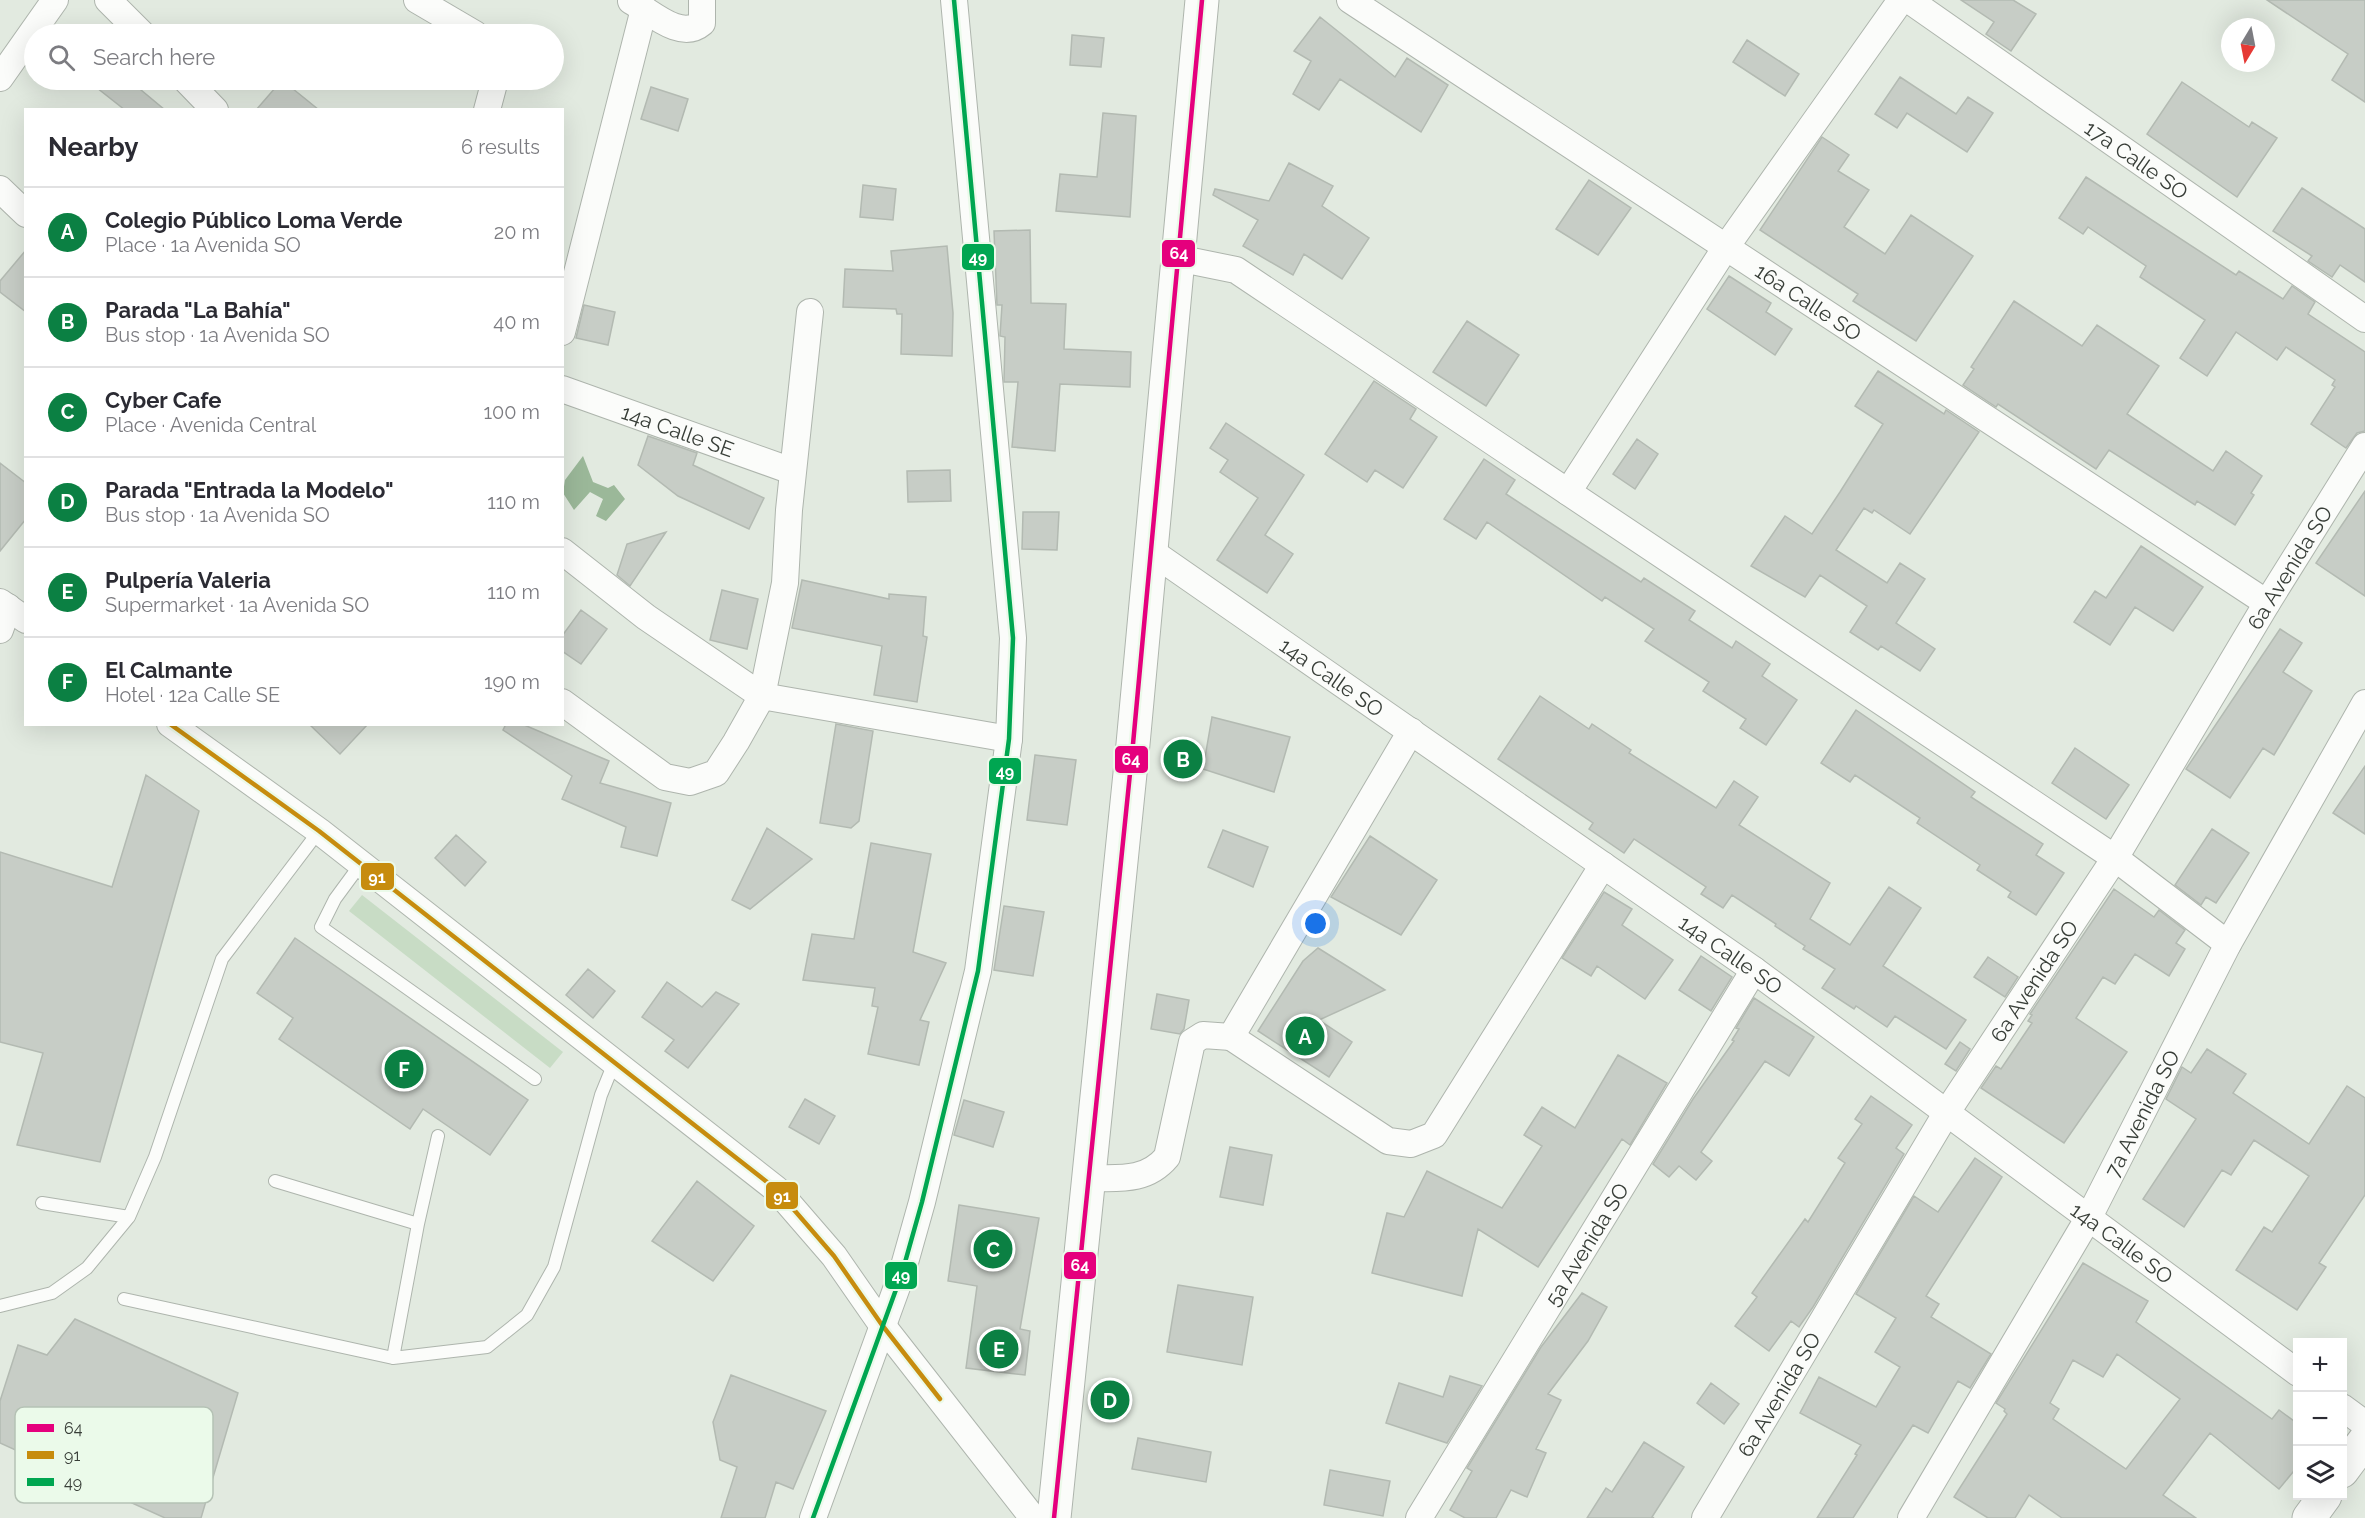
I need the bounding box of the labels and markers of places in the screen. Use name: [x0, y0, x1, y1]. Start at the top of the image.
pin: B: [1164, 736, 1202, 782]
pin: A: [1286, 1014, 1324, 1058]
pin: F: [384, 1046, 424, 1092]
pin: C: [974, 1226, 1012, 1272]
pin: E: [980, 1326, 1018, 1372]
pin: D: [1090, 1378, 1130, 1422]

